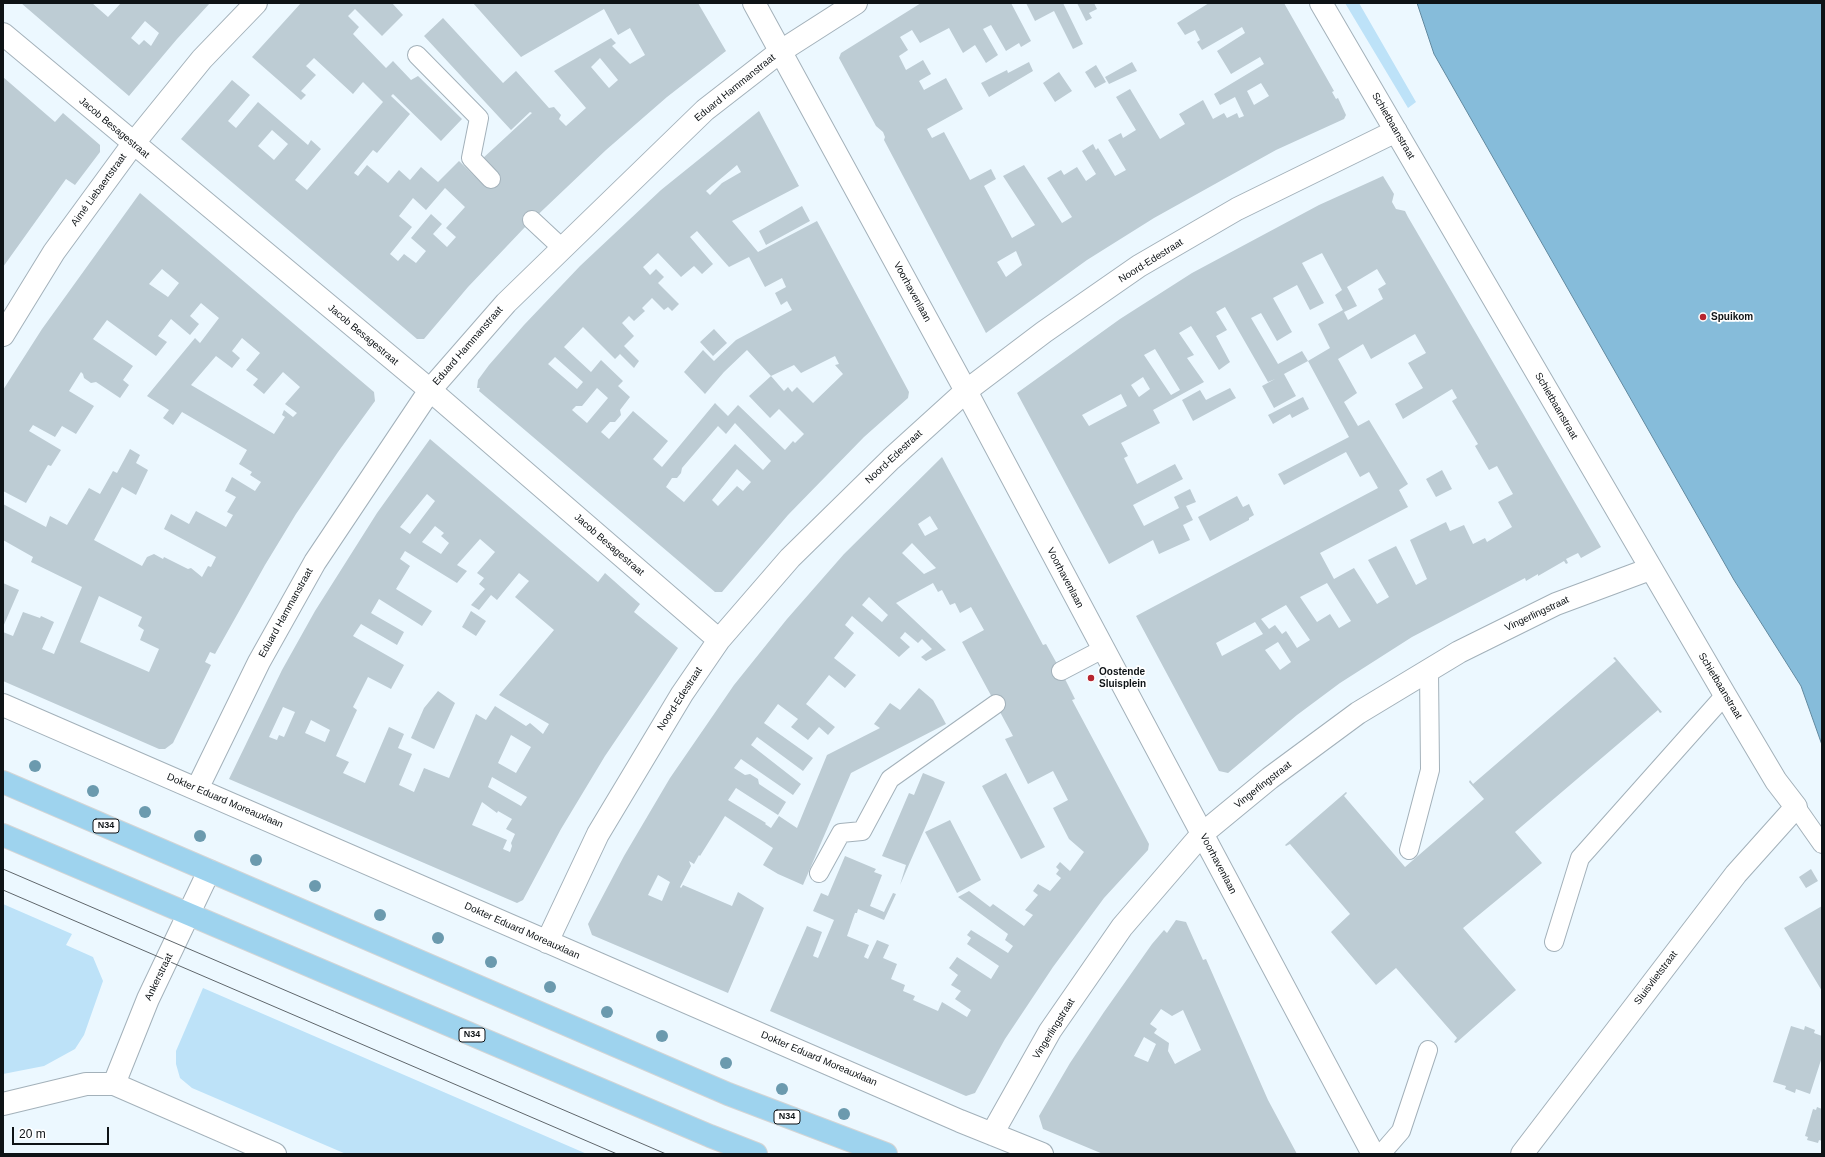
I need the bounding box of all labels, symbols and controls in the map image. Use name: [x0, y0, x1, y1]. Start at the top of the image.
street label: Eduard Hammanstraat: [692, 52, 778, 124]
street label: Schietbaanstraat: [1369, 91, 1417, 161]
street label: Jacob Besagestraat: [76, 95, 152, 161]
street label: Aimé Liebaertstraat: [69, 151, 129, 229]
street label: Noord-Edestraat: [1117, 236, 1185, 286]
street label: Voorhavenlaan: [891, 260, 933, 324]
street label: Jacob Besagestraat: [325, 302, 401, 368]
street label: Eduard Hammanstraat: [430, 304, 506, 388]
place label: Spuikom: [1711, 311, 1753, 323]
marker: Spuikom: [1698, 312, 1708, 322]
street label: Schietbaanstraat: [1532, 371, 1580, 441]
street label: Noord-Edestraat: [863, 428, 925, 486]
street label: Jacob Besagestraat: [572, 511, 646, 579]
street label: Voorhavenlaan: [1044, 546, 1086, 610]
street label: Eduard Hammanstraat: [256, 566, 316, 660]
street label: Vingerlingstraat: [1503, 594, 1571, 634]
street label: Schietbaanstraat: [1696, 651, 1744, 721]
street label: Noord-Edestraat: [655, 665, 705, 733]
place label: Oostende Sluisplein: [1099, 666, 1146, 690]
marker: Oostende Sluisplein: [1086, 673, 1096, 683]
street label: Vingerlingstraat: [1232, 759, 1294, 811]
street label: Dokter Eduard Moreauxlaan: [165, 771, 285, 831]
road number: N34: [93, 819, 119, 833]
street label: Voorhavenlaan: [1197, 832, 1239, 896]
street label: Dokter Eduard Moreauxlaan: [462, 900, 582, 962]
street label: Sluisvlietstraat: [1632, 949, 1680, 1007]
street label: Ankerstraat: [142, 951, 176, 1003]
street label: Vingerlingstraat: [1031, 996, 1077, 1062]
road number: N34: [459, 1028, 485, 1042]
street label: Dokter Eduard Moreauxlaan: [759, 1029, 879, 1089]
road number: N34: [774, 1110, 800, 1124]
scale bar: [14, 1119, 111, 1145]
text: 20 m: [19, 1127, 46, 1141]

